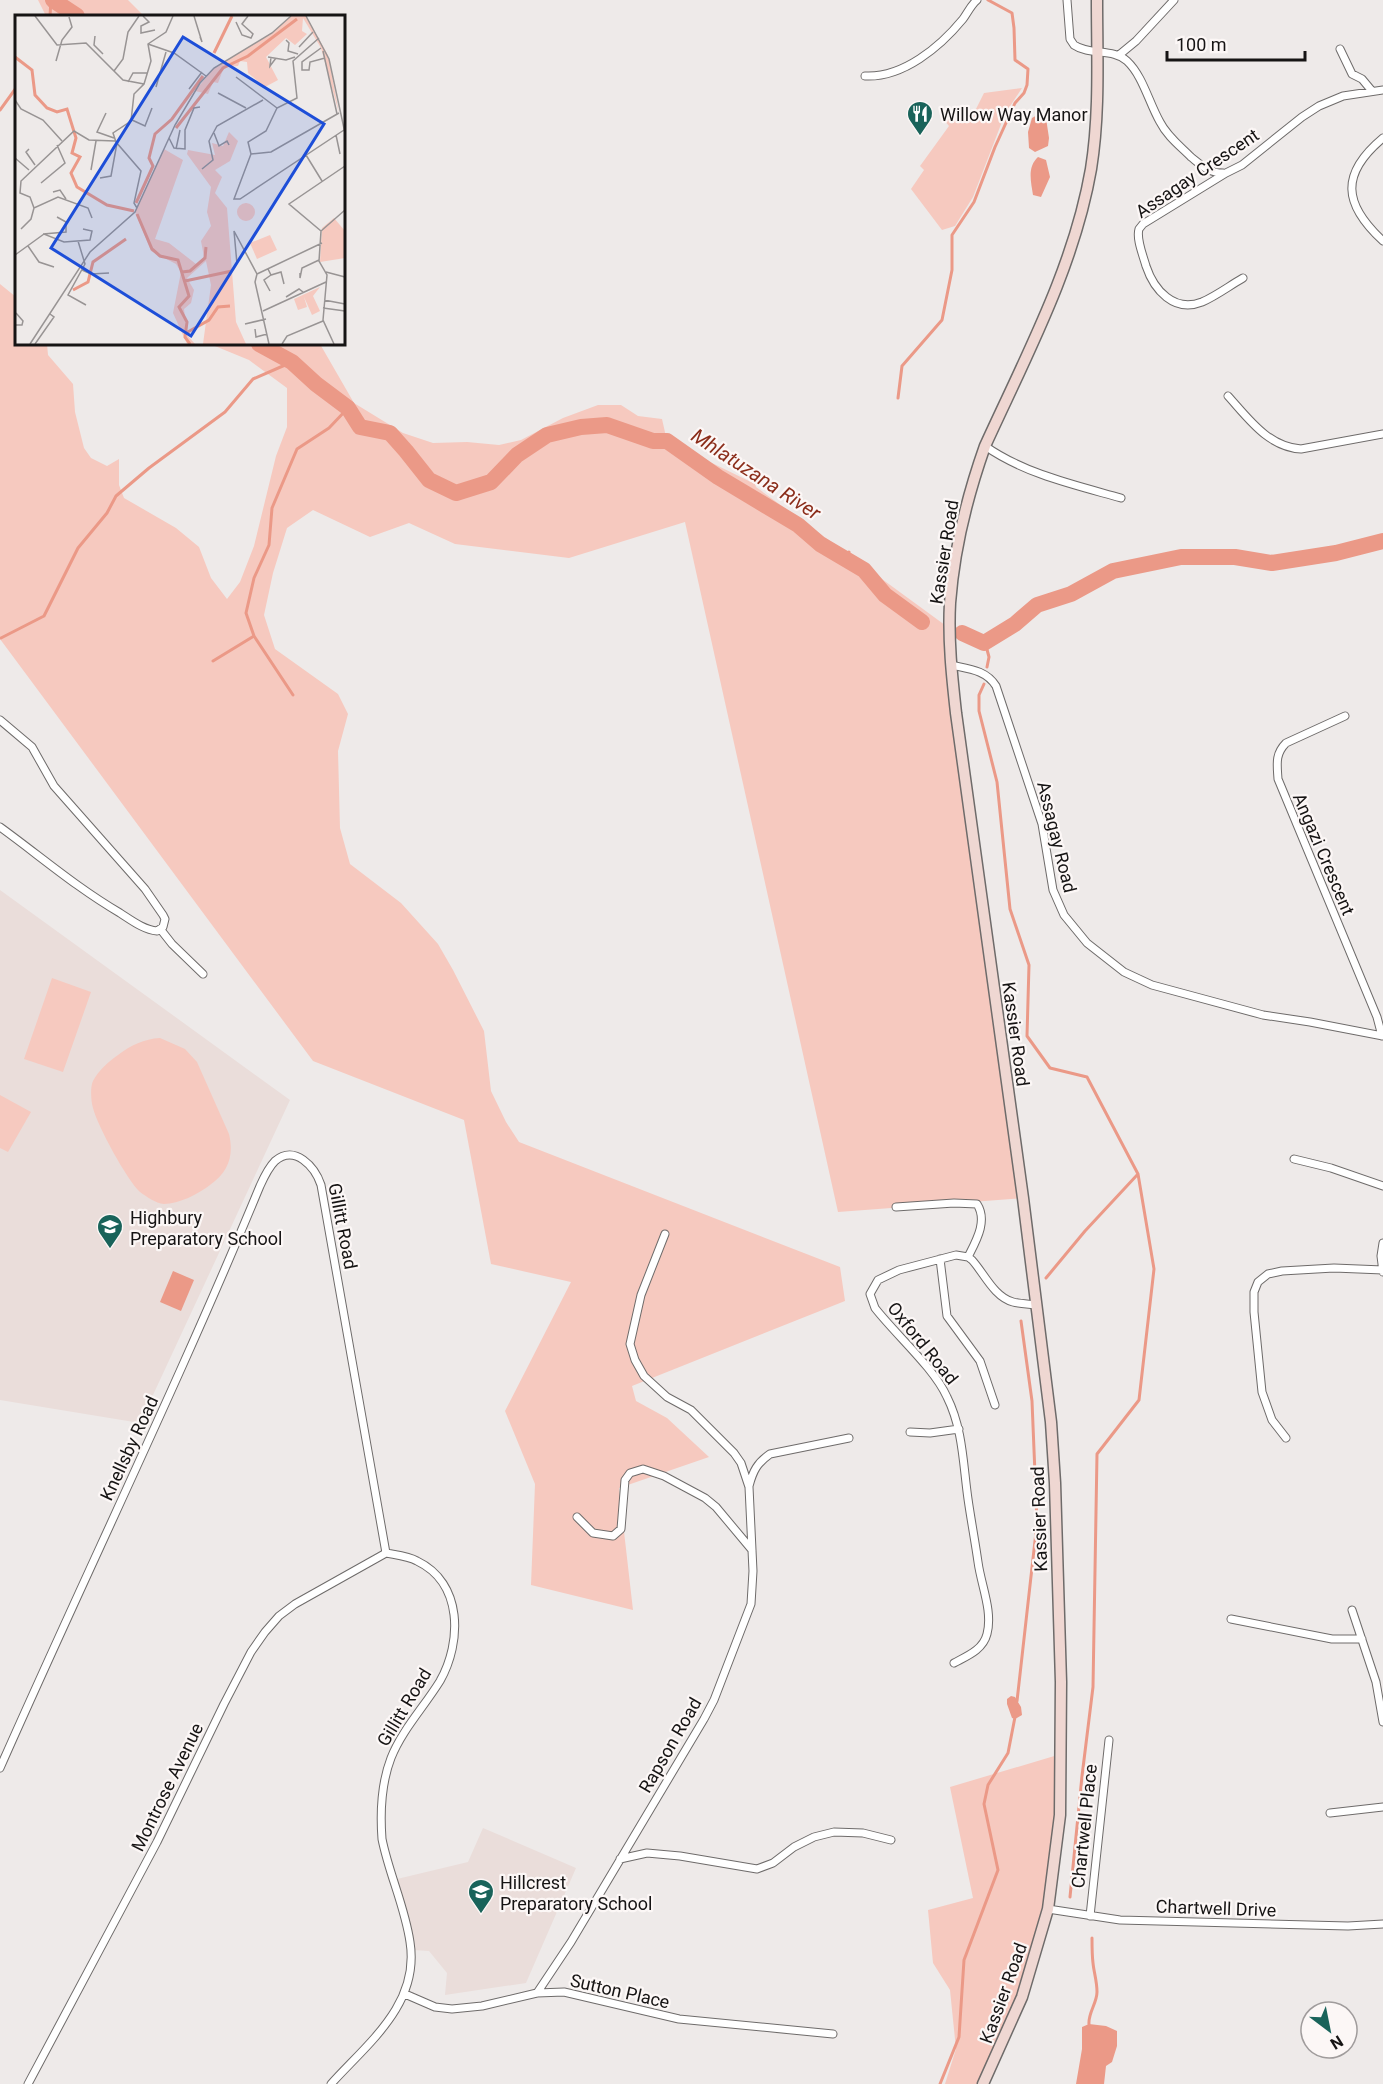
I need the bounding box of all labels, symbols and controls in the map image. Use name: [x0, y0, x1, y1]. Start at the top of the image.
inset map: [15, 15, 345, 345]
scale bar: [1167, 24, 1305, 62]
text: 100 m: [1176, 34, 1227, 55]
restaurant icon: Willow Way Manor: [905, 99, 935, 137]
place label: Willow Way Manor: [940, 104, 1088, 125]
street label: Assagay Crescent: [1131, 124, 1263, 222]
water label: Mhlatuzana River: [687, 423, 826, 525]
street label: Kassier Road: [925, 498, 963, 606]
street label: Assagay Road: [1033, 779, 1081, 895]
street label: Angazi Crescent: [1289, 790, 1359, 918]
street label: Kassier Road: [998, 980, 1034, 1088]
street label: Gillitt Road: [324, 1181, 362, 1271]
place label: Highbury Preparatory School: [130, 1207, 282, 1249]
school or university icon: Highbury Preparatory School: [95, 1212, 125, 1250]
street label: Oxford Road: [883, 1298, 963, 1388]
street label: Knellsby Road: [96, 1392, 162, 1504]
street label: Kassier Road: [1027, 1466, 1051, 1572]
street label: Gillitt Road: [373, 1664, 435, 1750]
street label: Rapson Road: [634, 1694, 706, 1796]
street label: Montrose Avenue: [127, 1719, 207, 1855]
street label: Chartwell Place: [1067, 1763, 1101, 1889]
place label: Hillcrest Preparatory School: [500, 1872, 652, 1914]
school or university icon: Hillcrest Preparatory School: [466, 1877, 496, 1915]
street label: Chartwell Drive: [1155, 1895, 1277, 1921]
street label: Kassier Road: [975, 1940, 1031, 2046]
street label: Sutton Place: [568, 1969, 672, 2013]
north arrow: [1299, 2000, 1359, 2060]
text: N: [1327, 2031, 1347, 2053]

